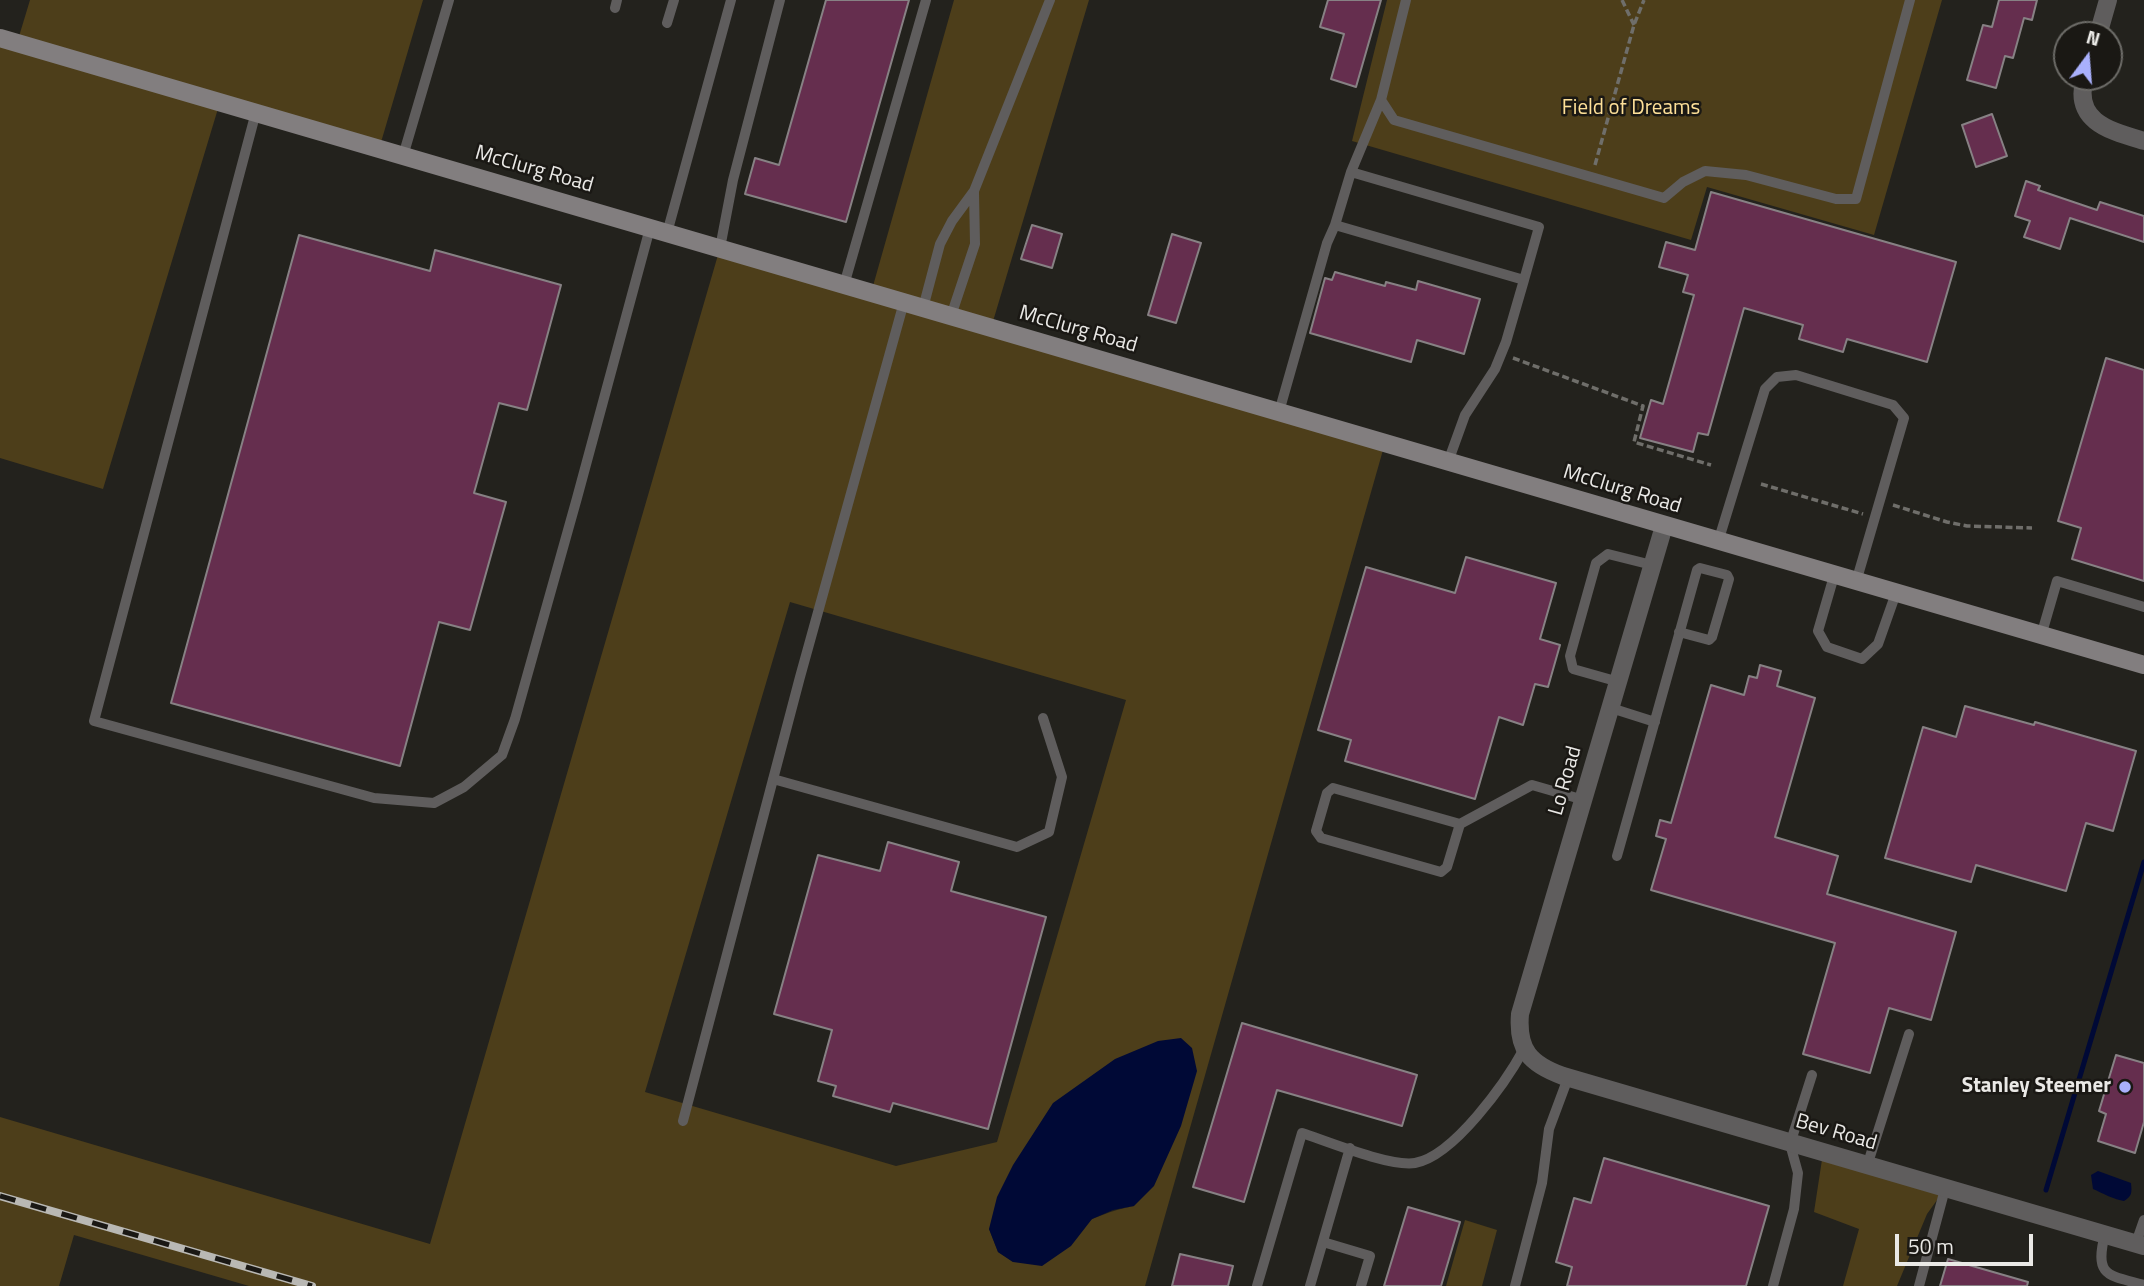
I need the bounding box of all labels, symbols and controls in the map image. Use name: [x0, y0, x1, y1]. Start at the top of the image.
north arrow: [2053, 21, 2123, 91]
text: N: [2083, 21, 2104, 53]
park label: Field of Dreams: [1562, 96, 1700, 122]
street label: McClurg Road: [472, 141, 596, 199]
street label: McClurg Road: [1016, 301, 1140, 359]
street label: McClurg Road: [1560, 460, 1684, 520]
street label: Lo Road: [1544, 743, 1588, 819]
place label: Stanley Steemer: [1962, 1074, 2111, 1100]
marker: Stanley Steemer: [2117, 1079, 2133, 1095]
street label: Bev Road: [1792, 1109, 1880, 1157]
scale bar: [1899, 1220, 2037, 1264]
text: 50 m: [1908, 1230, 1954, 1262]

